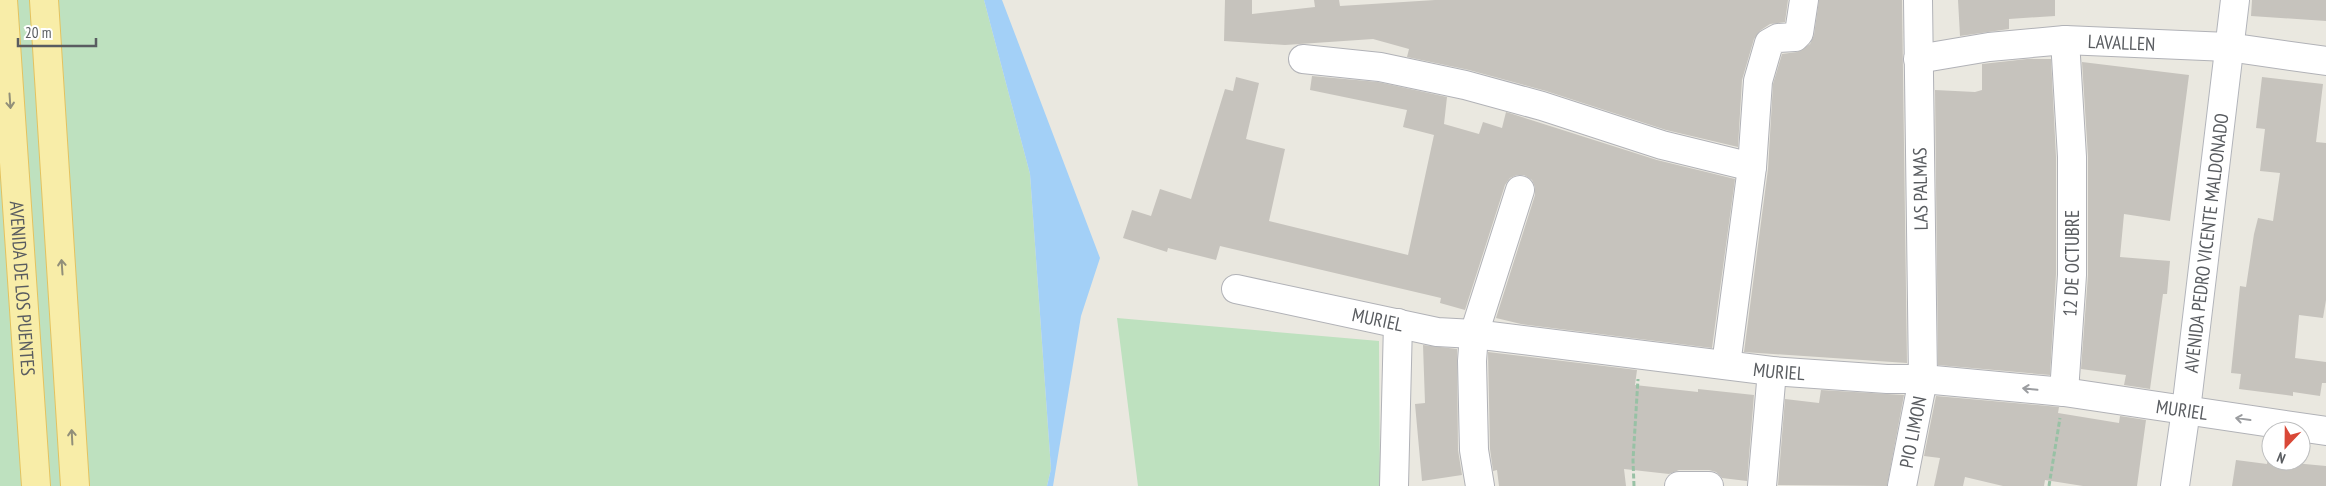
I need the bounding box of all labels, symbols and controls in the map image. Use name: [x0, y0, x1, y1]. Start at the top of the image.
scale bar: [18, 15, 95, 47]
text: 20 m: [25, 23, 51, 42]
street label: LAVALLEN: [2087, 29, 2156, 56]
one-way arrow: [5, 93, 15, 109]
street label: AVENIDA PEDRO VICENTE MALDONADO: [2179, 112, 2233, 374]
street label: LAS PALMAS: [1907, 147, 1933, 231]
street label: AVENIDA DE LOS PUENTES: [5, 200, 40, 377]
street label: 12 DE OCTUBRE: [2057, 210, 2084, 317]
one-way arrow: [57, 259, 67, 275]
street label: MURIEL: [1350, 302, 1406, 336]
street label: MURIEL: [1752, 357, 1806, 385]
one-way arrow: [2022, 384, 2038, 394]
street label: PIO LIMON: [1894, 394, 1931, 470]
street label: MURIEL: [2155, 394, 2209, 425]
one-way arrow: [2235, 414, 2251, 424]
north arrow: [2261, 421, 2311, 471]
one-way arrow: [68, 430, 77, 446]
text: N: [2274, 448, 2288, 468]

